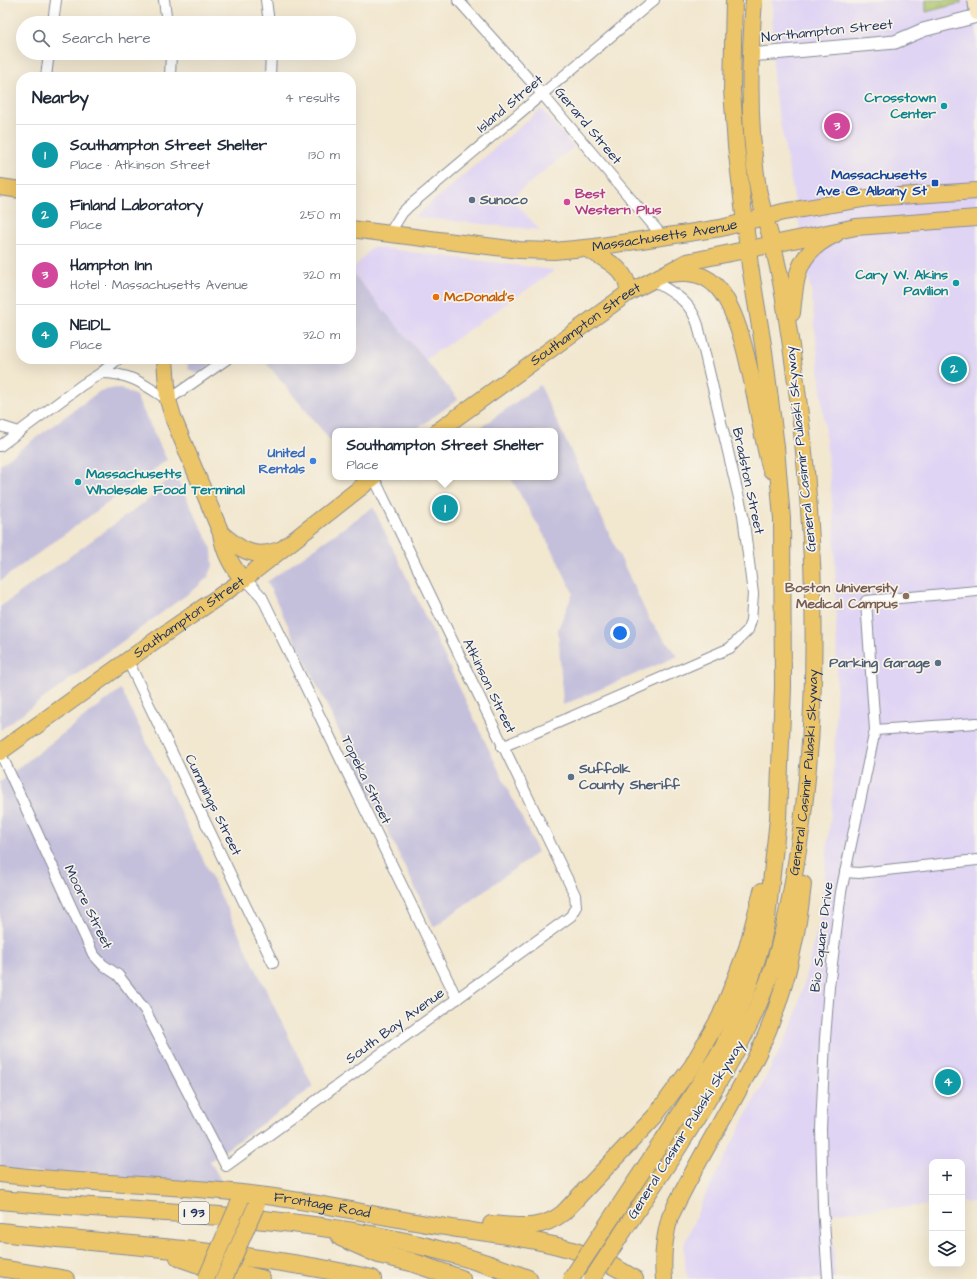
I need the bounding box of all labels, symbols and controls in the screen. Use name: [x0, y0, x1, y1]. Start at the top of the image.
street label: Northampton Street: [760, 14, 894, 48]
search box: [16, 16, 356, 60]
icon: search: [30, 27, 52, 49]
text: Search here: [62, 28, 151, 49]
street label: Island Street: [472, 70, 548, 138]
street label: Gerard Street: [550, 83, 627, 169]
text: Nearby: [32, 86, 89, 110]
place label: Crosstown Center: [865, 88, 936, 124]
text: 4 results: [285, 89, 340, 107]
marker: Crosstown Center: [939, 101, 949, 111]
pin: 3: [824, 111, 850, 141]
text: Southampton Street Shelter: [70, 135, 267, 156]
text: 1: [44, 146, 46, 164]
text: 130 m: [308, 146, 340, 164]
text: Place · Atkinson Street: [70, 156, 210, 174]
place label: Massachusetts Ave @ Albany St: [816, 165, 927, 201]
marker: Massachusetts Ave @ Albany St: [930, 178, 940, 188]
place label: Best Western Plus: [574, 184, 662, 220]
place label: Sunoco: [479, 190, 528, 210]
text: Finland Laboratory: [70, 195, 203, 216]
marker: Sunoco: [467, 195, 477, 205]
marker: Best Western Plus: [562, 197, 572, 207]
text: 2: [41, 206, 49, 224]
text: 250 m: [300, 206, 340, 224]
street label: Massachusetts Avenue: [591, 214, 740, 257]
text: Place: [70, 216, 102, 234]
text: Hampton Inn: [70, 255, 152, 276]
place label: Cary W. Akins Pavilion: [855, 265, 948, 301]
text: 3: [42, 266, 48, 284]
text: 320 m: [302, 266, 340, 284]
text: Hotel · Massachusetts Avenue: [70, 276, 248, 294]
street label: Southampton Street: [526, 278, 645, 371]
marker: Cary W. Akins Pavilion: [951, 278, 961, 288]
place label: McDonald's: [444, 287, 514, 307]
marker: McDonald's: [431, 292, 441, 302]
text: NEIDL: [70, 315, 111, 336]
text: 4: [41, 326, 49, 344]
text: 320 m: [302, 326, 340, 344]
text: Place: [70, 336, 102, 354]
street label: General Casimir Pulaski Skyway: [780, 345, 822, 553]
pin: 2: [941, 354, 967, 384]
street label: Bradston Street: [727, 426, 769, 536]
popup: [332, 428, 558, 480]
text: Southampton Street Shelter: [346, 435, 544, 456]
place label: United Rentals: [258, 443, 306, 479]
marker: United Rentals: [308, 456, 318, 466]
text: Place: [346, 456, 379, 474]
place label: Massachusetts Wholesale Food Terminal: [85, 464, 246, 500]
marker: Massachusetts Wholesale Food Terminal: [73, 477, 83, 487]
pin: 1: [432, 493, 458, 523]
street label: Southampton Street: [129, 571, 249, 663]
place label: Boston University Medical Campus: [785, 578, 898, 614]
marker: Boston University Medical Campus: [901, 591, 911, 601]
your location: [610, 623, 630, 643]
street label: Atkinson Street: [457, 635, 521, 737]
place label: Parking Garage: [829, 653, 930, 674]
marker: Parking Garage: [933, 658, 943, 668]
street label: General Casimir Pulaski Skyway: [784, 669, 823, 877]
street label: Topeka Street: [336, 732, 396, 828]
street label: Cummings Street: [180, 751, 246, 860]
place label: Suffolk County Sheriff: [578, 759, 681, 795]
marker: Suffolk County Sheriff: [566, 772, 576, 782]
street label: Moore Street: [59, 862, 117, 953]
street label: Bio Square Drive: [805, 880, 839, 993]
street label: South Bay Avenue: [341, 983, 449, 1069]
street label: General Casimir Pulaski Skyway: [623, 1037, 750, 1223]
pin: 4: [935, 1067, 961, 1097]
map controls: [929, 1159, 965, 1267]
button: +: [929, 1159, 965, 1195]
street label: Frontage Road: [273, 1187, 372, 1224]
button: −: [929, 1195, 965, 1231]
road number: I 93: [179, 1202, 209, 1224]
button: layers: [929, 1231, 965, 1267]

